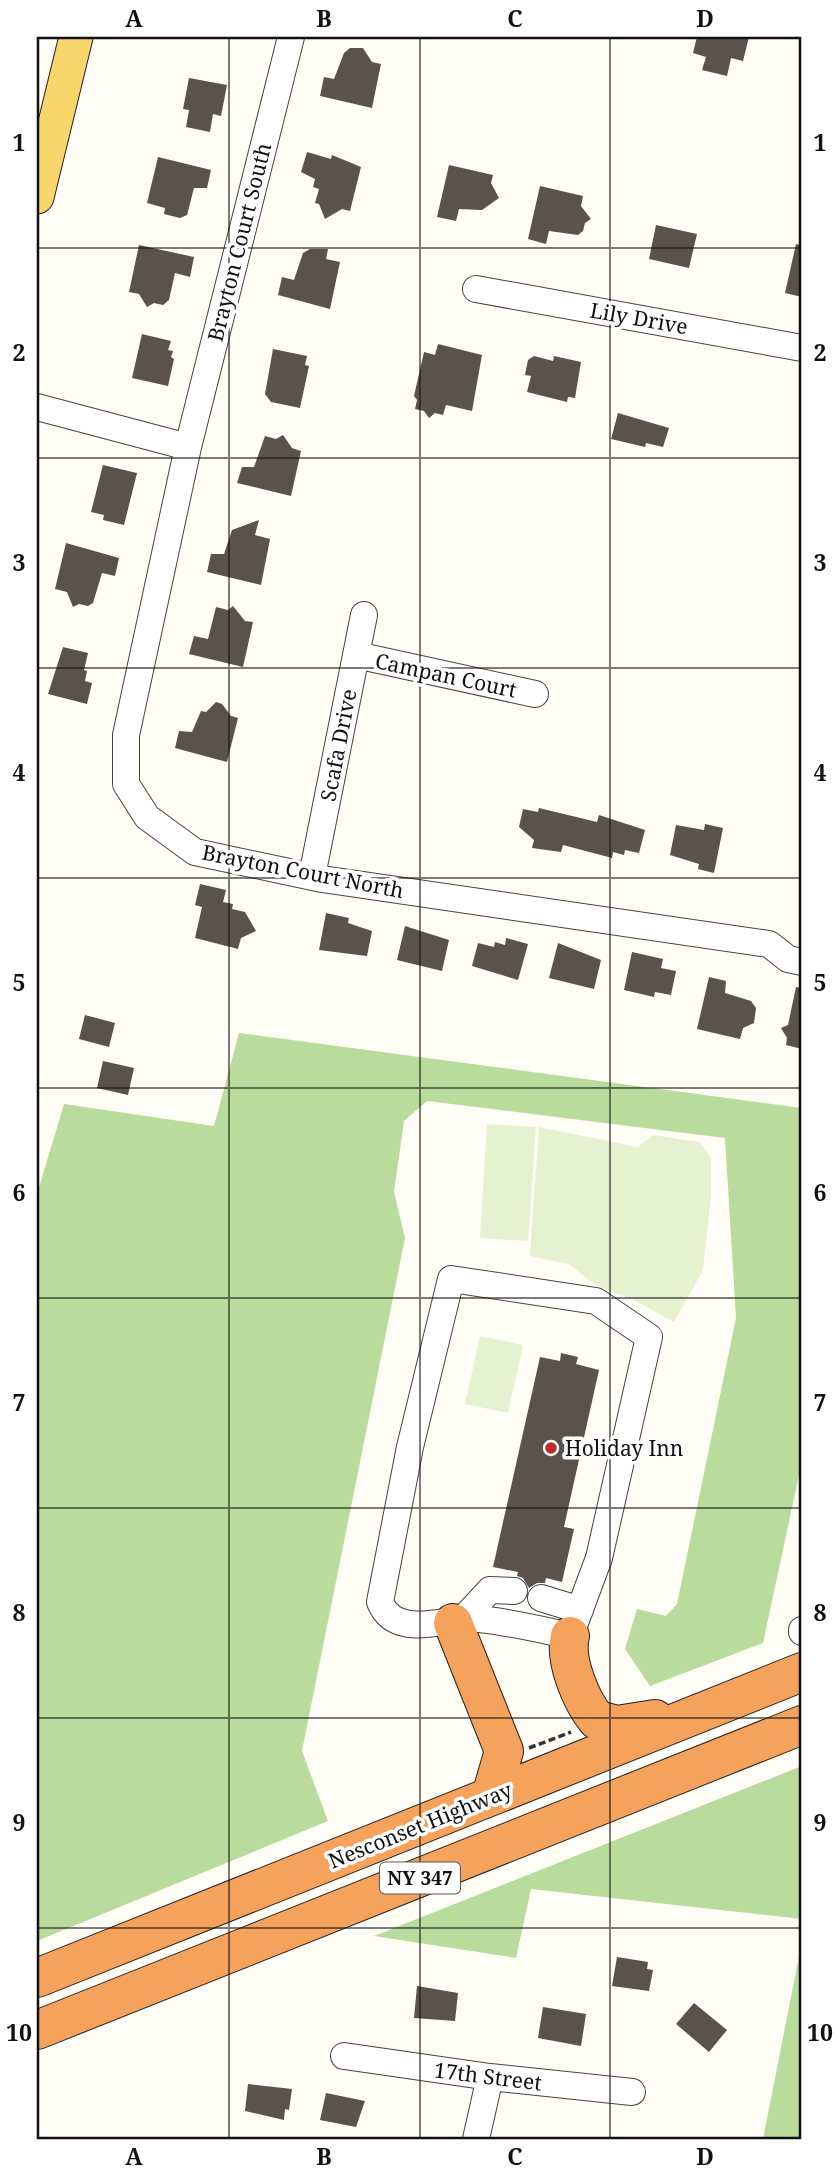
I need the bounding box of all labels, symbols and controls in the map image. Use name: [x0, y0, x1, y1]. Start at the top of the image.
text: A: [125, 2, 143, 34]
text: B: [316, 2, 332, 34]
text: C: [507, 2, 523, 34]
text: D: [696, 2, 714, 34]
text: 1: [13, 126, 26, 158]
text: 1: [814, 126, 827, 158]
street label: Brayton Court South: [201, 140, 277, 344]
street label: Lily Drive: [588, 296, 690, 340]
text: 2: [13, 336, 26, 368]
text: 2: [814, 336, 827, 368]
text: 3: [13, 546, 26, 578]
text: 3: [814, 546, 827, 578]
street label: Campan Court: [373, 646, 519, 704]
street label: Scafa Drive: [313, 686, 363, 804]
text: 4: [13, 756, 26, 788]
text: 4: [814, 756, 827, 788]
street label: Brayton Court North: [200, 838, 406, 904]
text: 5: [13, 966, 26, 998]
text: 5: [814, 966, 827, 998]
text: 6: [13, 1176, 26, 1208]
text: 6: [814, 1176, 827, 1208]
text: 7: [13, 1386, 26, 1418]
text: 7: [814, 1386, 827, 1418]
place label: Holiday Inn: [565, 1434, 683, 1462]
marker: Holiday Inn: [543, 1440, 559, 1456]
text: 8: [13, 1596, 26, 1628]
text: 8: [814, 1596, 827, 1628]
street label: Nesconset Highway: [324, 1775, 516, 1875]
text: 9: [13, 1806, 26, 1838]
text: 9: [814, 1806, 827, 1838]
road number: NY 347: [380, 1862, 460, 1894]
text: 10: [6, 2016, 32, 2048]
text: 10: [807, 2016, 833, 2048]
street label: 17th Street: [433, 2056, 543, 2096]
text: A: [125, 2140, 143, 2172]
text: B: [316, 2140, 332, 2172]
text: C: [507, 2140, 523, 2172]
text: D: [696, 2140, 714, 2172]

